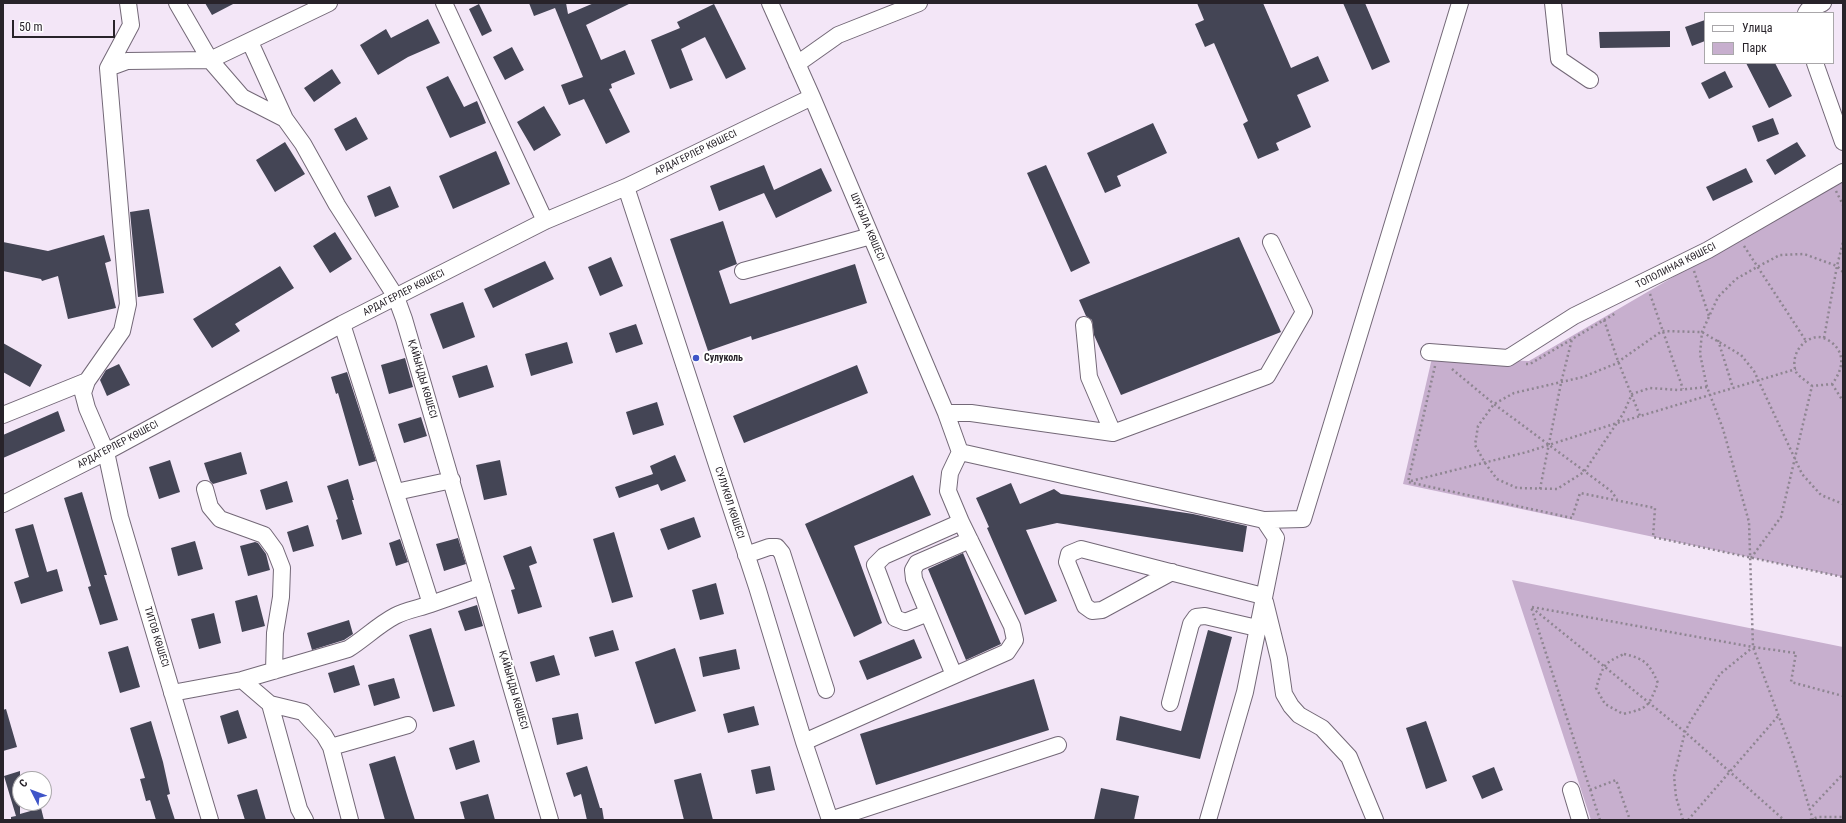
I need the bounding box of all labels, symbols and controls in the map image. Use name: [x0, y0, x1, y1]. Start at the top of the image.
scale bar: [14, 12, 117, 38]
legend: [1704, 12, 1834, 64]
text: 50 m: [19, 20, 43, 34]
text: Улица: [1742, 21, 1772, 35]
text: Парк: [1742, 41, 1767, 55]
street label: АРДАГЕРЛЕР КӨШЕСІ: [653, 128, 739, 178]
street label: ШҰҒЫЛА КӨШЕСІ: [847, 191, 887, 263]
street label: ТОПОЛИНАЯ КӨШЕСІ: [1634, 241, 1718, 291]
street label: АРДАГЕРЛЕР КӨШЕСІ: [361, 267, 447, 319]
street label: ҚАЙЫҢДЫ КӨШЕСІ: [405, 338, 439, 420]
place label: Сулуколь: [704, 352, 743, 364]
marker: Сулуколь: [691, 353, 701, 363]
street label: АРДАГЕРЛЕР КӨШЕСІ: [75, 419, 161, 471]
street label: СҰЛУКӨЛ КӨШЕСІ: [712, 465, 746, 541]
street label: ТИТОВ КӨШЕСІ: [141, 605, 171, 669]
street label: ҚАЙЫҢДЫ КӨШЕСІ: [496, 649, 530, 731]
north arrow: [12, 771, 52, 811]
text: С: [17, 777, 30, 790]

